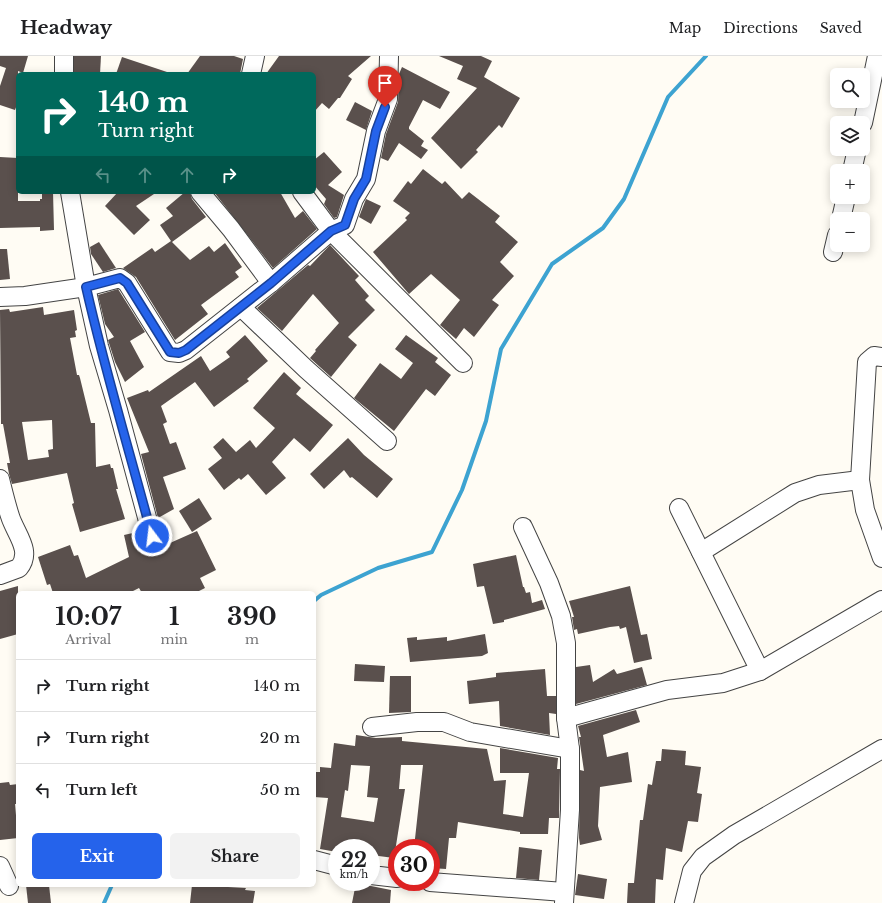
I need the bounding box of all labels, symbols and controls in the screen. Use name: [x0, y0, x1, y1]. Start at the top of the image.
text: Headway: [20, 16, 112, 39]
text: Map: [669, 19, 701, 37]
text: Directions: [723, 19, 798, 37]
text: Saved: [820, 19, 862, 37]
pin: [368, 66, 402, 107]
map controls: [830, 68, 870, 252]
button: search: [830, 68, 870, 108]
icon: arrive: [374, 72, 396, 94]
text: 140 m: [98, 85, 188, 120]
icon: right: [32, 88, 84, 140]
button: layers: [830, 116, 870, 156]
text: Turn right: [98, 120, 194, 142]
icon: left: [92, 164, 114, 186]
icon: ahead: [134, 164, 156, 186]
icon: ahead: [176, 164, 198, 186]
icon: right: [218, 164, 240, 186]
button: +: [830, 164, 870, 204]
button: −: [830, 212, 870, 252]
position arrow: [131, 515, 173, 557]
text: 10:07: [55, 602, 121, 631]
text: 1: [169, 602, 179, 631]
text: 390: [227, 602, 277, 631]
text: Arrival: [65, 631, 111, 648]
text: min: [160, 631, 188, 648]
text: m: [245, 631, 259, 648]
icon: right: [32, 675, 54, 697]
text: Turn right: [66, 676, 149, 695]
text: 140 m: [253, 676, 300, 695]
icon: right: [32, 727, 54, 749]
text: Turn right: [66, 728, 149, 747]
text: 20 m: [260, 728, 300, 747]
icon: left: [32, 779, 54, 801]
text: Turn left: [66, 780, 137, 799]
text: 50 m: [260, 780, 300, 799]
button: Exit: [32, 833, 162, 879]
button: Share: [170, 833, 300, 879]
speed limit sign: 30: [388, 839, 440, 891]
text: 22: [341, 848, 367, 872]
text: km/h: [340, 868, 368, 881]

